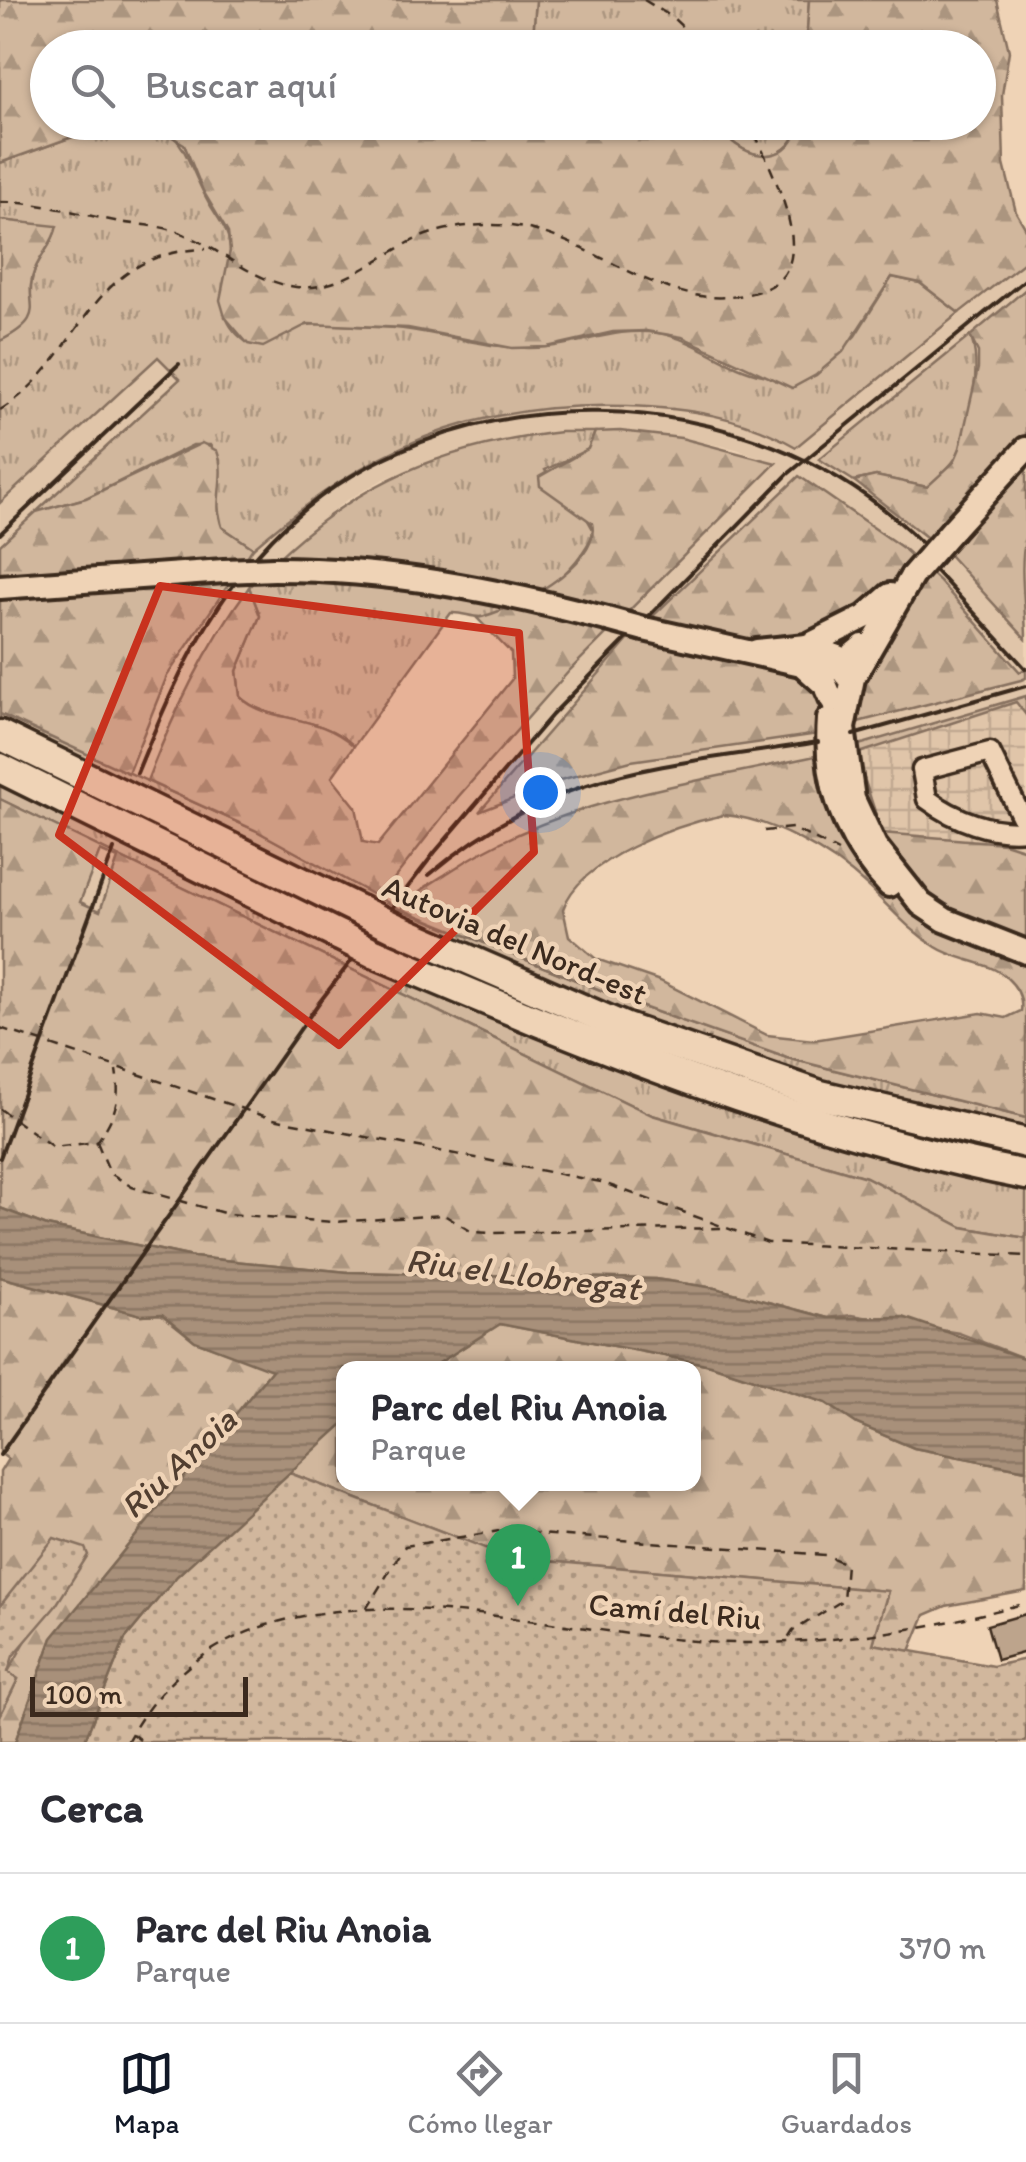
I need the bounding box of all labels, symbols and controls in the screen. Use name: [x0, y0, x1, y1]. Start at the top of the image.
search box: [30, 30, 996, 140]
icon: search: [65, 58, 120, 113]
text: Buscar aquí: [145, 62, 337, 108]
your location: [515, 767, 566, 818]
street label: Autovia del Nord-est: [377, 867, 653, 1013]
water label: Riu el Llobregat: [404, 1239, 645, 1310]
popup: [336, 1361, 701, 1491]
text: Parc del Riu Anoia: [371, 1384, 666, 1430]
water label: Riu Anoia: [111, 1398, 245, 1527]
text: Parque: [371, 1430, 466, 1468]
pin: 1: [486, 1524, 550, 1606]
street label: Camí del Riu: [587, 1585, 763, 1637]
scale bar: [30, 1672, 248, 1716]
text: 100 m: [45, 1677, 122, 1711]
text: Cerca: [40, 1782, 144, 1833]
text: Parc del Riu Anoia: [135, 1906, 431, 1952]
text: 1: [65, 1929, 80, 1967]
text: 370 m: [899, 1929, 986, 1967]
text: Parque: [135, 1952, 231, 1990]
tab: Mapa: [114, 2046, 179, 2140]
tab: Cómo llegar: [407, 2046, 552, 2140]
tab: Guardados: [781, 2046, 912, 2140]

